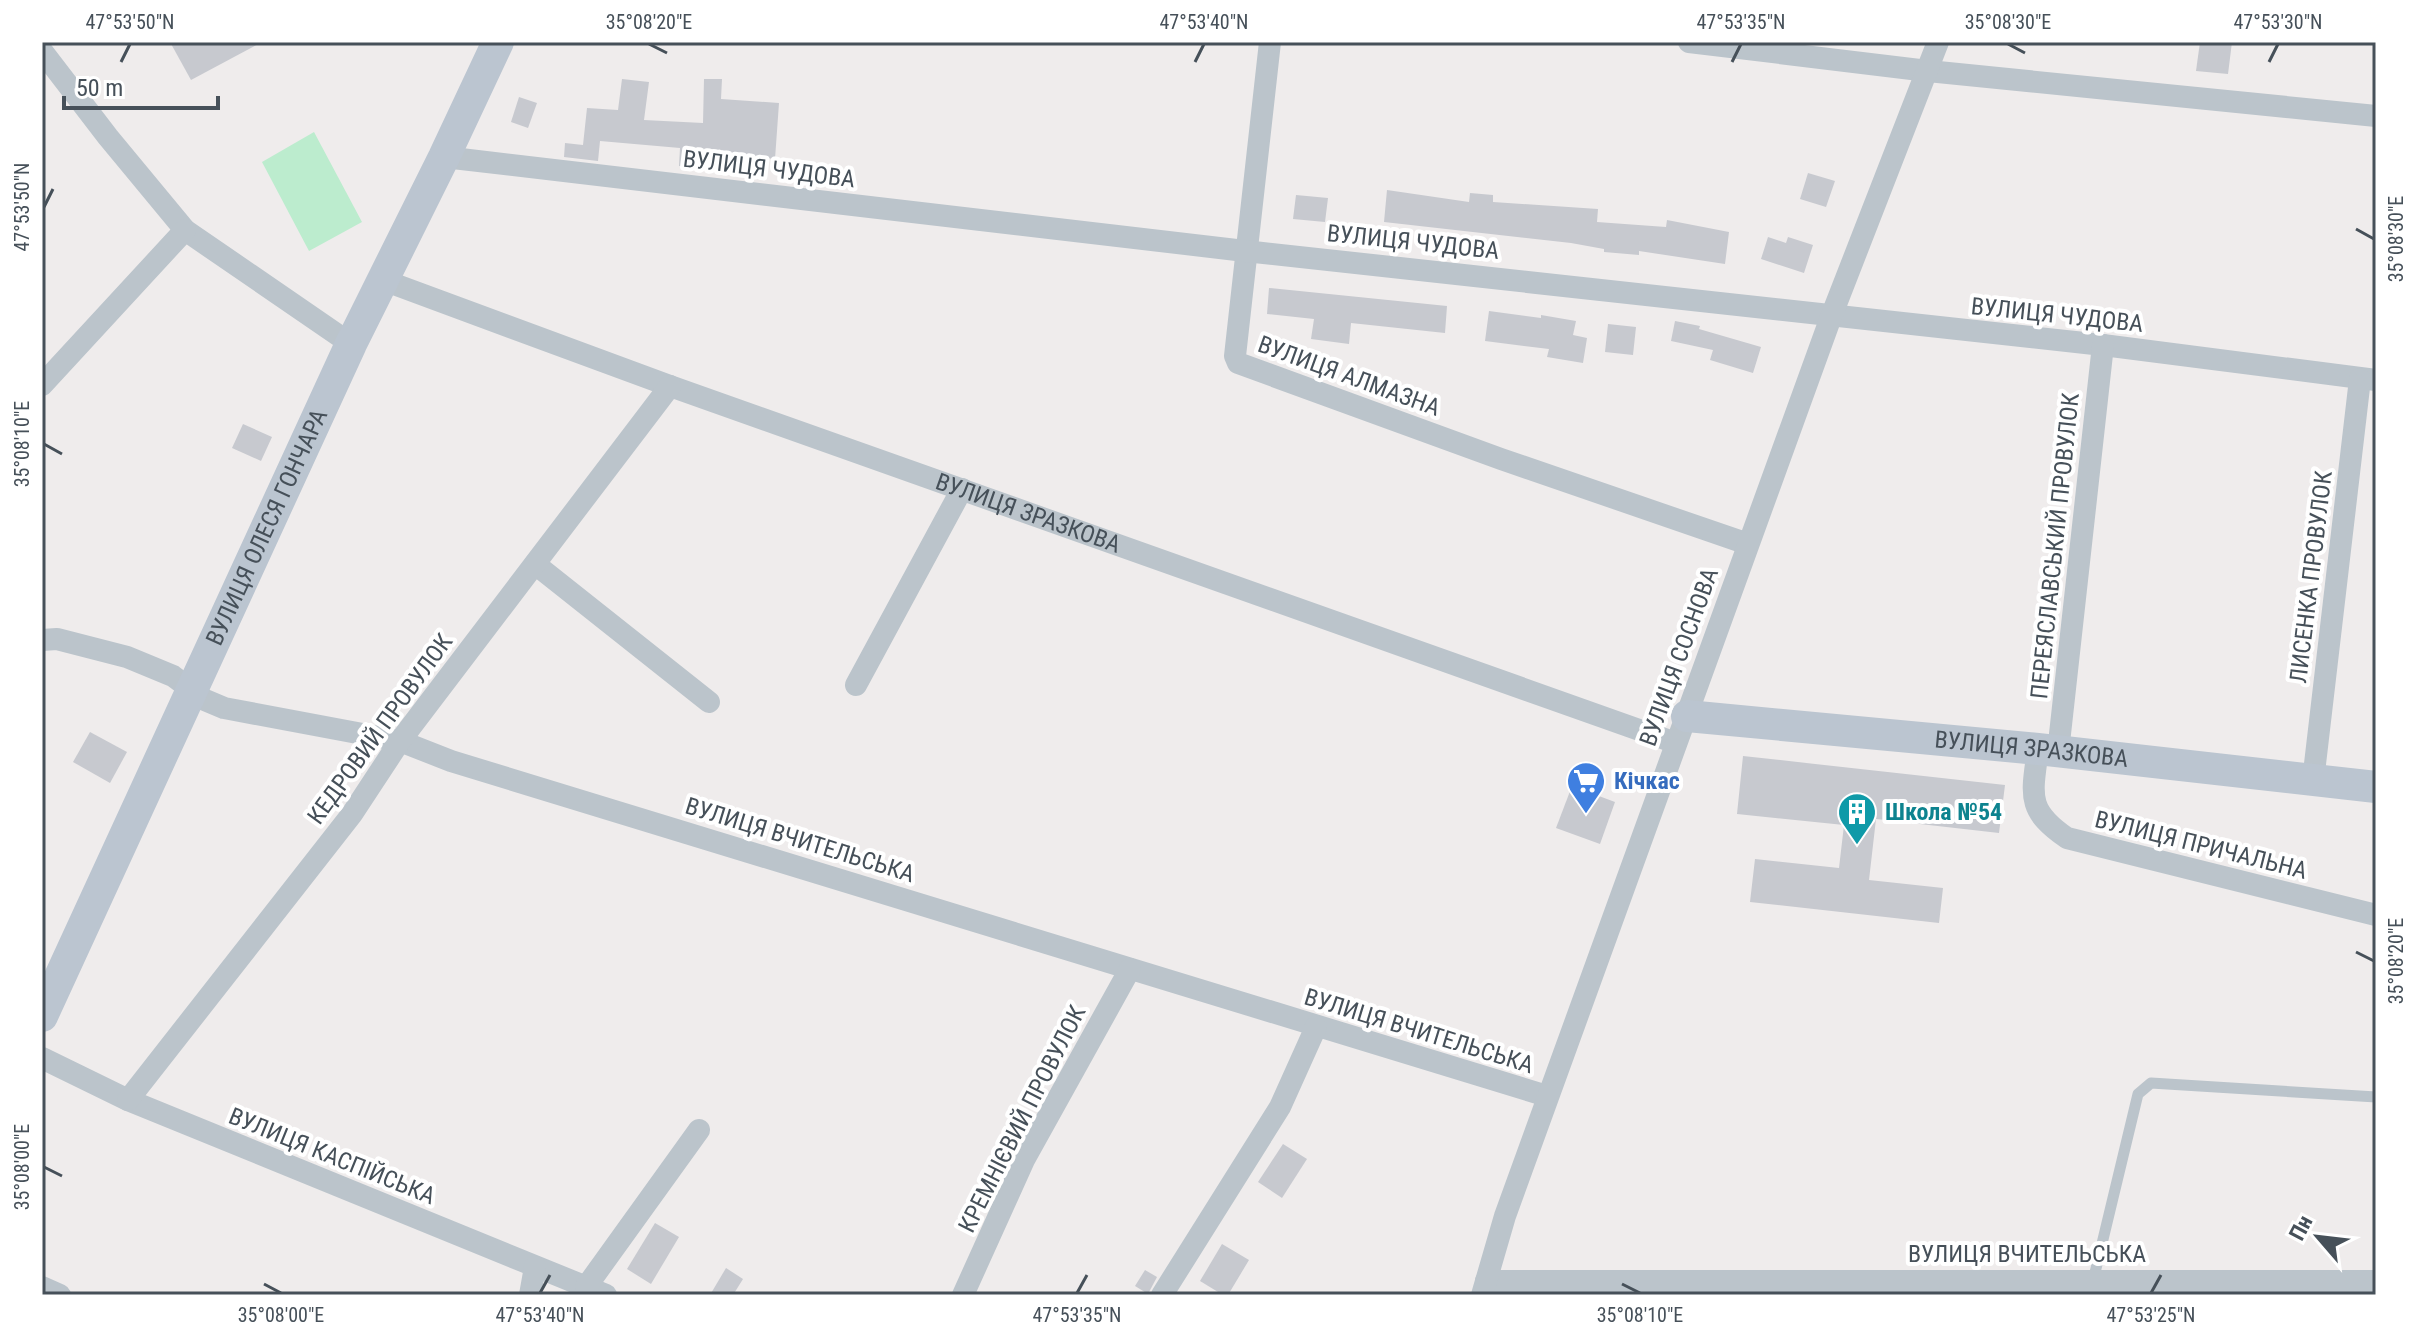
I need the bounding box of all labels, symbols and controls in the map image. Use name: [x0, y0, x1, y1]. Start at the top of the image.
text: 47°53'50"N: [85, 10, 175, 34]
text: 35°08'20"E: [606, 10, 692, 34]
text: 47°53'40"N: [1159, 10, 1249, 34]
text: 47°53'35"N: [1696, 10, 1786, 34]
text: 35°08'30"E: [1965, 10, 2051, 34]
text: 47°53'30"N: [2233, 10, 2323, 34]
scale bar: [64, 60, 218, 110]
text: 50 m: [76, 74, 123, 102]
street label: ВУЛИЦЯ ЧУДОВА: [681, 145, 857, 193]
text: 47°53'50"N: [10, 162, 34, 252]
text: 35°08'30"E: [2384, 196, 2408, 282]
street label: ВУЛИЦЯ ЧУДОВА: [1326, 219, 1501, 265]
street label: ВУЛИЦЯ ЧУДОВА: [1970, 292, 2145, 338]
street label: ВУЛИЦЯ АЛМАЗНА: [1254, 330, 1444, 422]
street label: ПЕРЕЯСЛАВСЬКИЙ ПРОВУЛОК: [2025, 391, 2085, 700]
text: 35°08'10"E: [10, 401, 34, 487]
street label: ВУЛИЦЯ ОЛЕСЯ ГОНЧАРА: [200, 405, 333, 650]
street label: ВУЛИЦЯ ЗРАЗКОВА: [932, 467, 1125, 559]
street label: ЛИСЕНКА ПРОВУЛОК: [2284, 469, 2338, 685]
street label: ВУЛИЦЯ СОСНОВА: [1634, 564, 1724, 750]
street label: КЕДРОВИЙ ПРОВУЛОК: [302, 628, 459, 829]
street label: ВУЛИЦЯ ЗРАЗКОВА: [1933, 725, 2130, 773]
supermarket icon: Кічкас: [1565, 760, 1607, 815]
place label: Кічкас: [1614, 767, 1680, 795]
building icon: Школа №54: [1836, 791, 1878, 846]
street label: ВУЛИЦЯ ВЧИТЕЛЬСЬКА: [682, 792, 918, 888]
place label: Школа №54: [1885, 798, 2002, 826]
street label: ВУЛИЦЯ ПРИЧАЛЬНА: [2092, 805, 2310, 885]
text: 35°08'20"E: [2384, 918, 2408, 1004]
street label: ВУЛИЦЯ ВЧИТЕЛЬСЬКА: [1301, 983, 1537, 1079]
street label: КРЕМНІЄВИЙ ПРОВУЛОК: [953, 1000, 1092, 1237]
street label: ВУЛИЦЯ КАСПІЙСЬКА: [225, 1102, 439, 1210]
text: 35°08'00"E: [10, 1124, 34, 1210]
north arrow: [2278, 1197, 2358, 1277]
text: Пн: [2284, 1211, 2318, 1245]
street label: ВУЛИЦЯ ВЧИТЕЛЬСЬКА: [1908, 1240, 2146, 1268]
text: 35°08'00"E: [238, 1303, 324, 1327]
text: 47°53'40"N: [495, 1303, 585, 1327]
text: 47°53'35"N: [1032, 1303, 1122, 1327]
text: 35°08'10"E: [1597, 1303, 1683, 1327]
text: 47°53'25"N: [2106, 1303, 2196, 1327]

